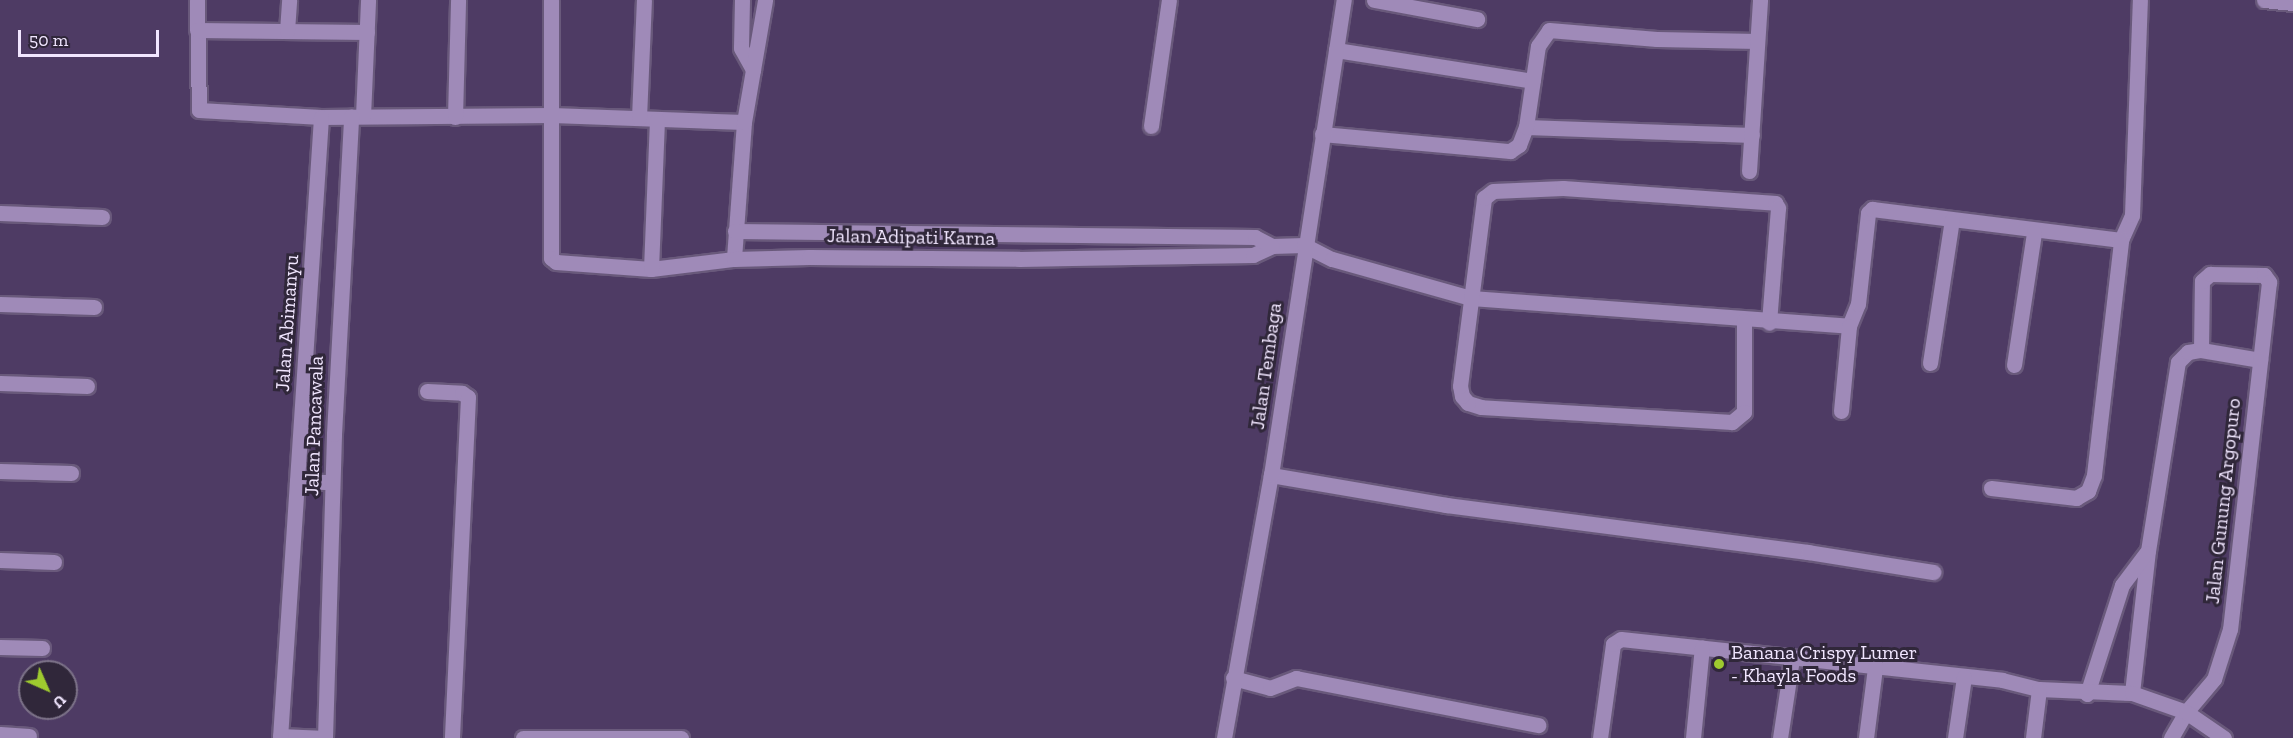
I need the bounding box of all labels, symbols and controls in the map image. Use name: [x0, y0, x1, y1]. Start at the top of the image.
scale bar: [21, 18, 162, 56]
text: 50 m: [29, 29, 68, 51]
street label: Jalan Adipati Karna: [826, 224, 996, 250]
street label: Jalan Abimanyu: [270, 253, 304, 393]
street label: Jalan Tembaga: [1245, 301, 1287, 431]
street label: Jalan Pancawala: [300, 356, 328, 496]
street label: Jalan Gunung Argopuro: [2200, 397, 2246, 605]
place label: Banana Crispy Lumer - Khayla Foods: [1731, 640, 1918, 687]
marker: Banana Crispy Lumer - Khayla Foods: [1712, 657, 1726, 671]
north arrow: [18, 660, 78, 720]
text: U: [49, 691, 70, 712]

